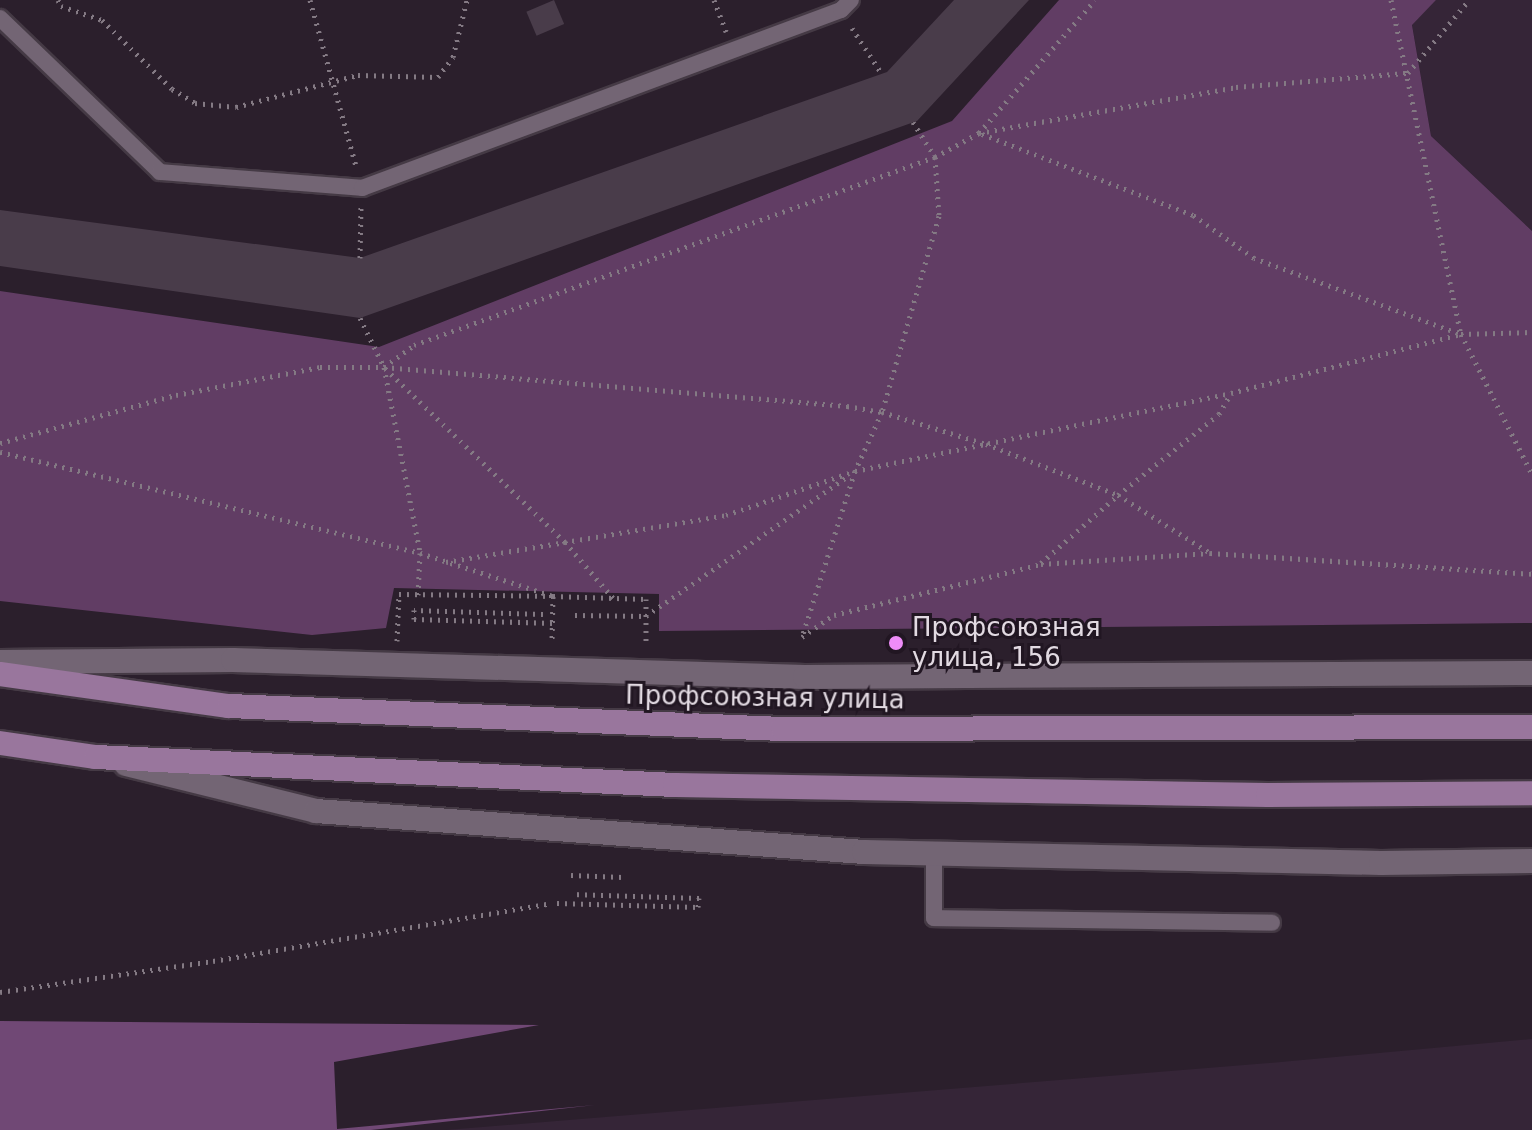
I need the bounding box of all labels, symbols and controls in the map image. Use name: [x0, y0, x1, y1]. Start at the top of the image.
place label: Профсоюзная улица, 156: [912, 612, 1101, 674]
marker: Профсоюзная улица, 156: [887, 634, 905, 652]
street label: Профсоюзная улица: [625, 680, 905, 716]

